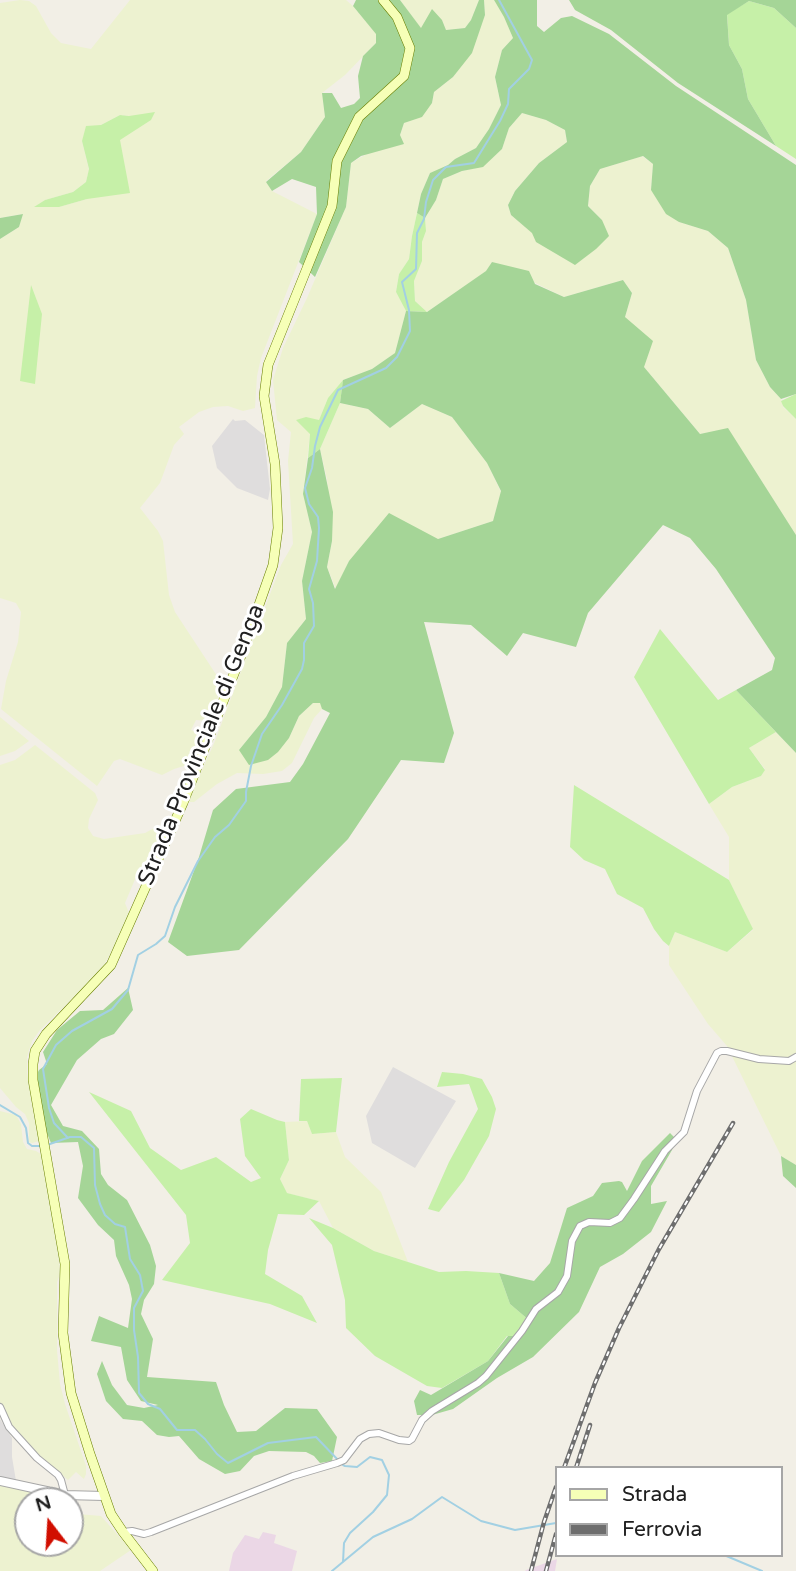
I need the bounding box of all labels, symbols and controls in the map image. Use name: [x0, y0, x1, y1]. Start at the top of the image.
street label: Strada Provinciale di Genga: [133, 600, 271, 890]
legend: [554, 1466, 782, 1557]
text: Strada: [622, 1482, 687, 1507]
north arrow: [14, 1487, 84, 1557]
text: N: [33, 1491, 54, 1517]
text: Ferrovia: [622, 1517, 702, 1542]

